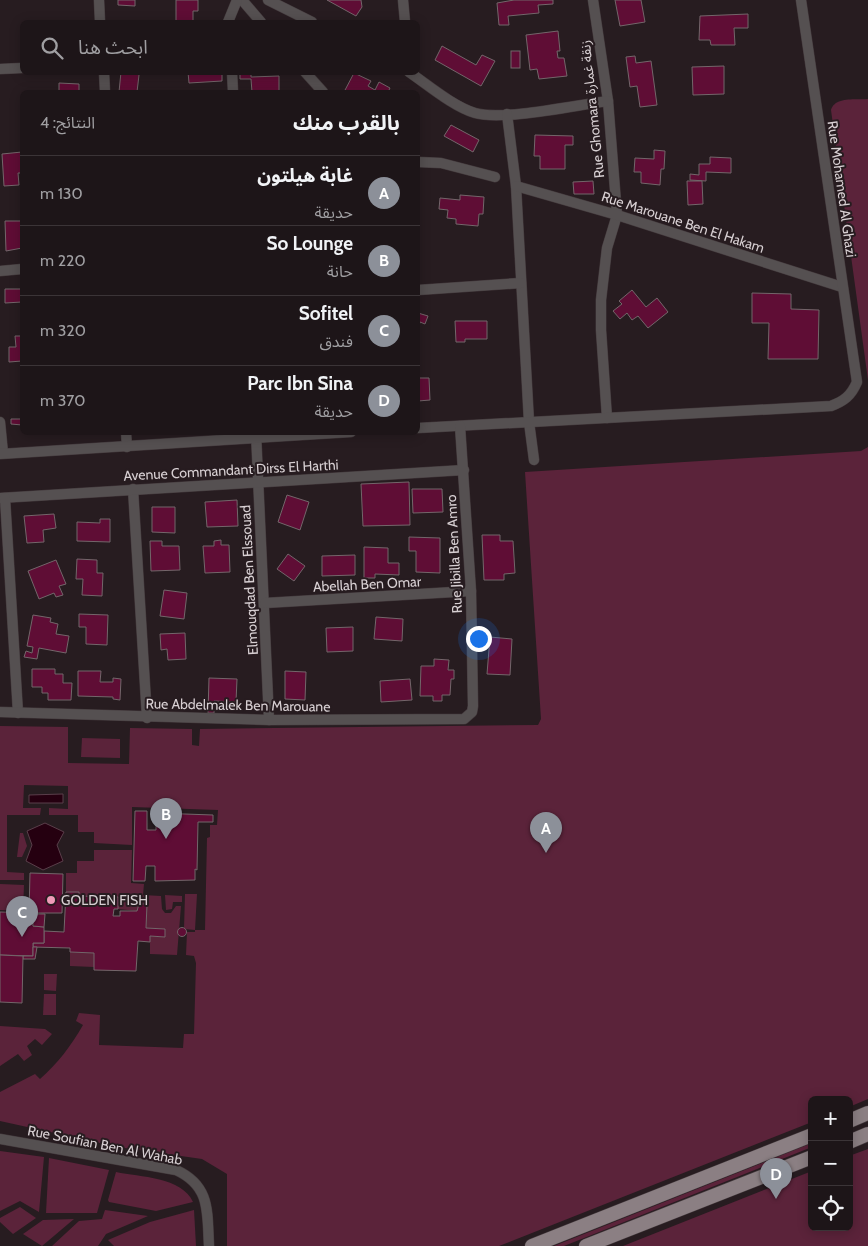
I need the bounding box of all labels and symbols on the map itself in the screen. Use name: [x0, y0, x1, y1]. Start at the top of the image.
street label: Rue Ghomara زنقة غمارة: [576, 39, 608, 179]
street label: Rue Mohamed Al Ghazi: [824, 120, 860, 258]
street label: Rue Marouane Ben El Hakam: [599, 187, 767, 257]
street label: Avenue Commandant Dirss El Harthi: [123, 455, 339, 485]
street label: Rue Jibilla Ben Amro: [442, 494, 466, 614]
street label: Elmouqdad Ben Elssouad: [236, 504, 262, 656]
street label: Abellah Ben Omar: [312, 572, 422, 596]
your location: [466, 626, 492, 652]
street label: Rue Abdelmalek Ben Marouane: [145, 694, 331, 716]
pin: B: [150, 798, 182, 839]
pin: A: [530, 812, 562, 853]
place label: GOLDEN FISH: [61, 891, 148, 909]
marker: GOLDEN FISH: [45, 894, 57, 906]
pin: C: [6, 896, 38, 937]
street label: Rue Soufian Ben Al Wahab: [26, 1121, 184, 1169]
pin: D: [760, 1158, 792, 1199]

